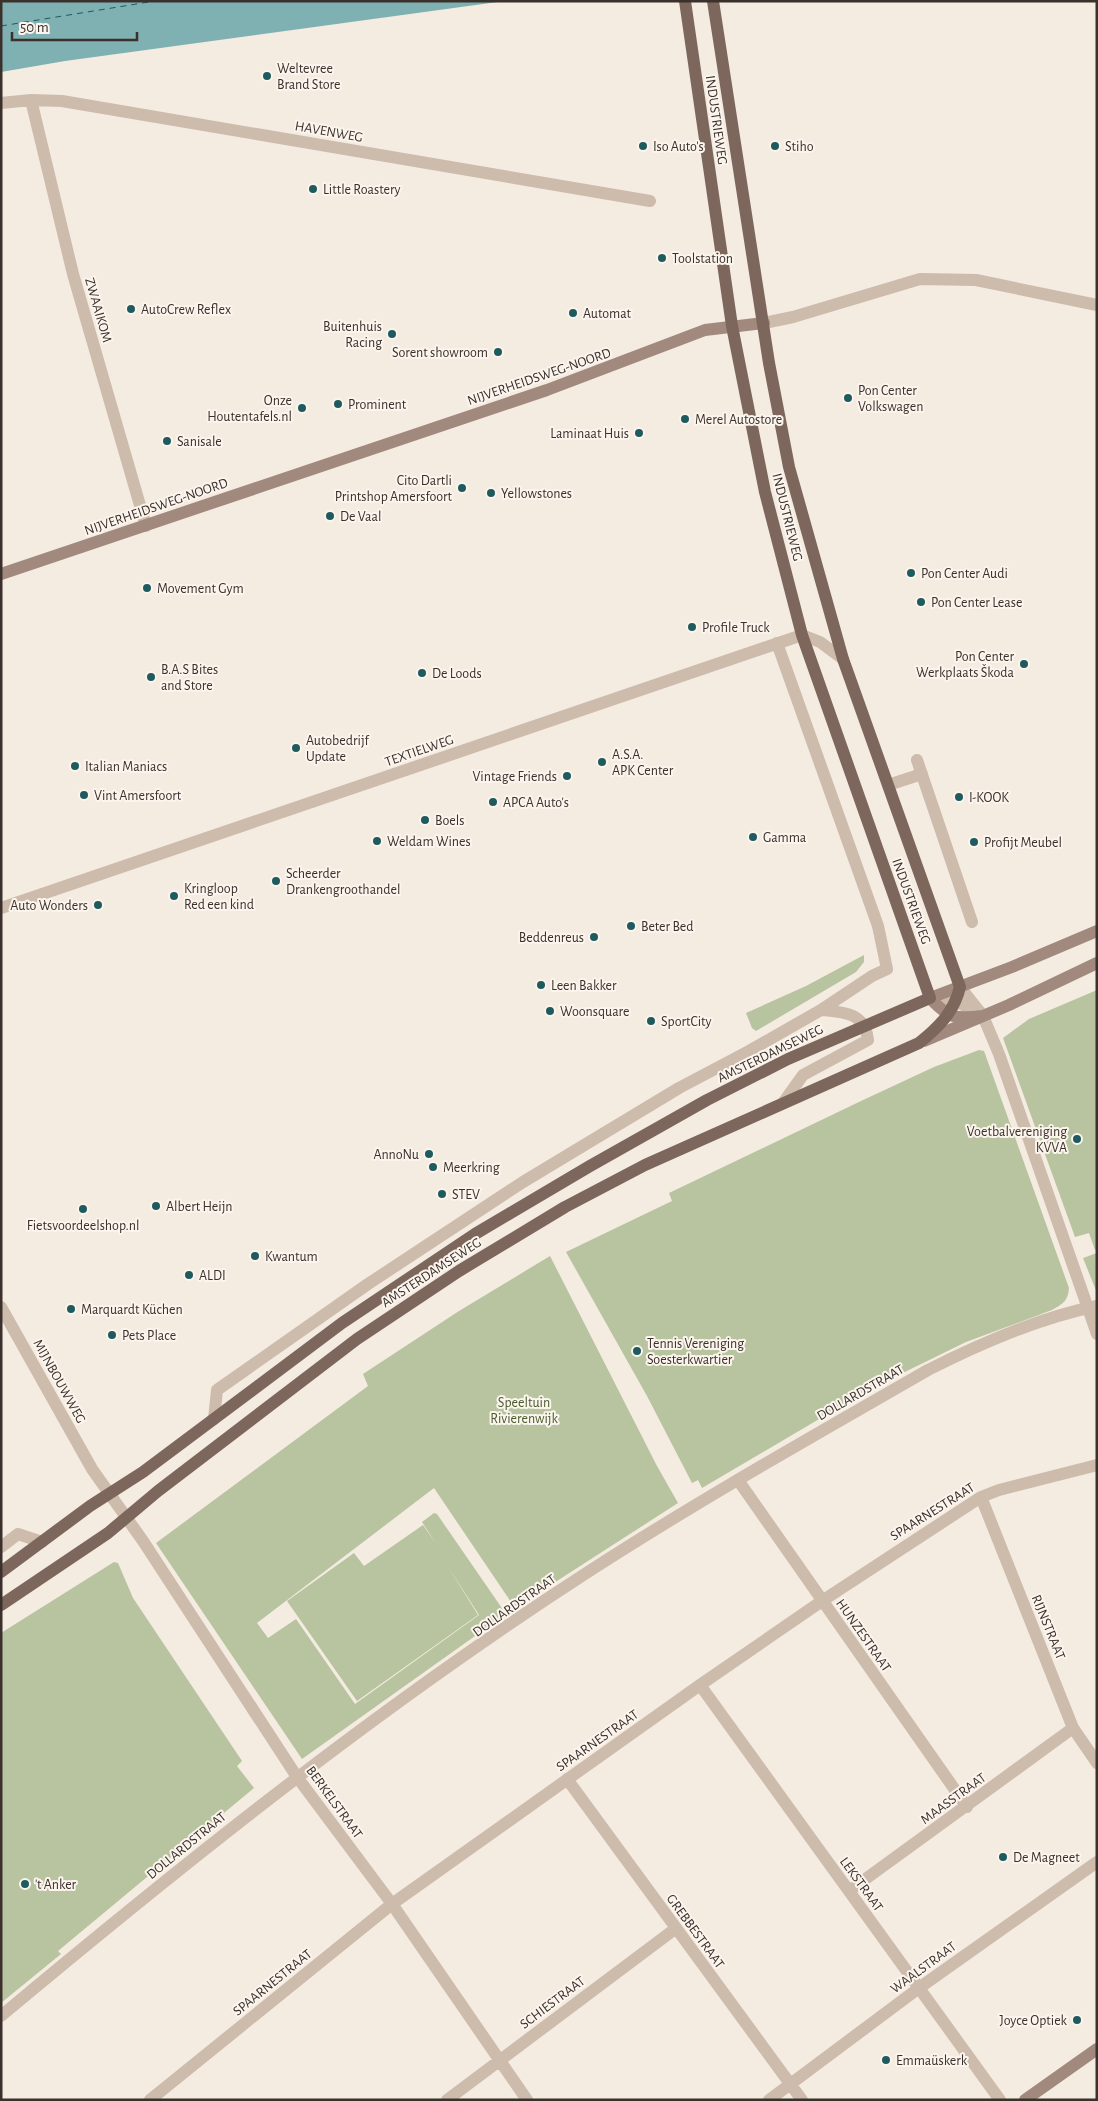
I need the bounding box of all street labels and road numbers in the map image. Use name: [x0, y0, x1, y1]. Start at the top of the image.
street label: INDUSTRIEWEG: [703, 75, 729, 166]
street label: HAVENWEG: [294, 119, 364, 145]
street label: ZWAAIKOM: [82, 276, 114, 344]
street label: NIJVERHEIDSWEG-NOORD: [466, 346, 613, 408]
street label: INDUSTRIEWEG: [769, 472, 805, 563]
street label: NIJVERHEIDSWEG-NOORD: [83, 476, 230, 538]
street label: TEXTIELWEG: [383, 733, 455, 769]
street label: INDUSTRIEWEG: [889, 857, 933, 946]
street label: AMSTERDAMSEWEG: [715, 1022, 825, 1086]
street label: AMSTERDAMSEWEG: [379, 1235, 484, 1310]
street label: MIJNBOUWWEG: [30, 1337, 88, 1426]
street label: DOLLARDSTRAAT: [815, 1362, 906, 1423]
street label: SPAARNESTRAAT: [888, 1480, 977, 1543]
street label: DOLLARDSTRAAT: [471, 1572, 559, 1640]
street label: RIJNSTRAAT: [1029, 1593, 1067, 1662]
street label: HUNZESTRAAT: [833, 1597, 893, 1675]
street label: SPAARNESTRAAT: [554, 1707, 641, 1774]
street label: BERKELSTRAAT: [303, 1764, 365, 1841]
street label: MAASSTRAAT: [918, 1770, 989, 1827]
street label: DOLLARDSTRAAT: [144, 1809, 229, 1882]
street label: LEKSTRAAT: [837, 1855, 886, 1915]
street label: GREBBESTRAAT: [664, 1892, 727, 1971]
street label: WAALSTRAAT: [888, 1939, 959, 1996]
street label: SPAARNESTRAAT: [231, 1947, 315, 2019]
street label: SCHIESTRAAT: [518, 1974, 588, 2032]

